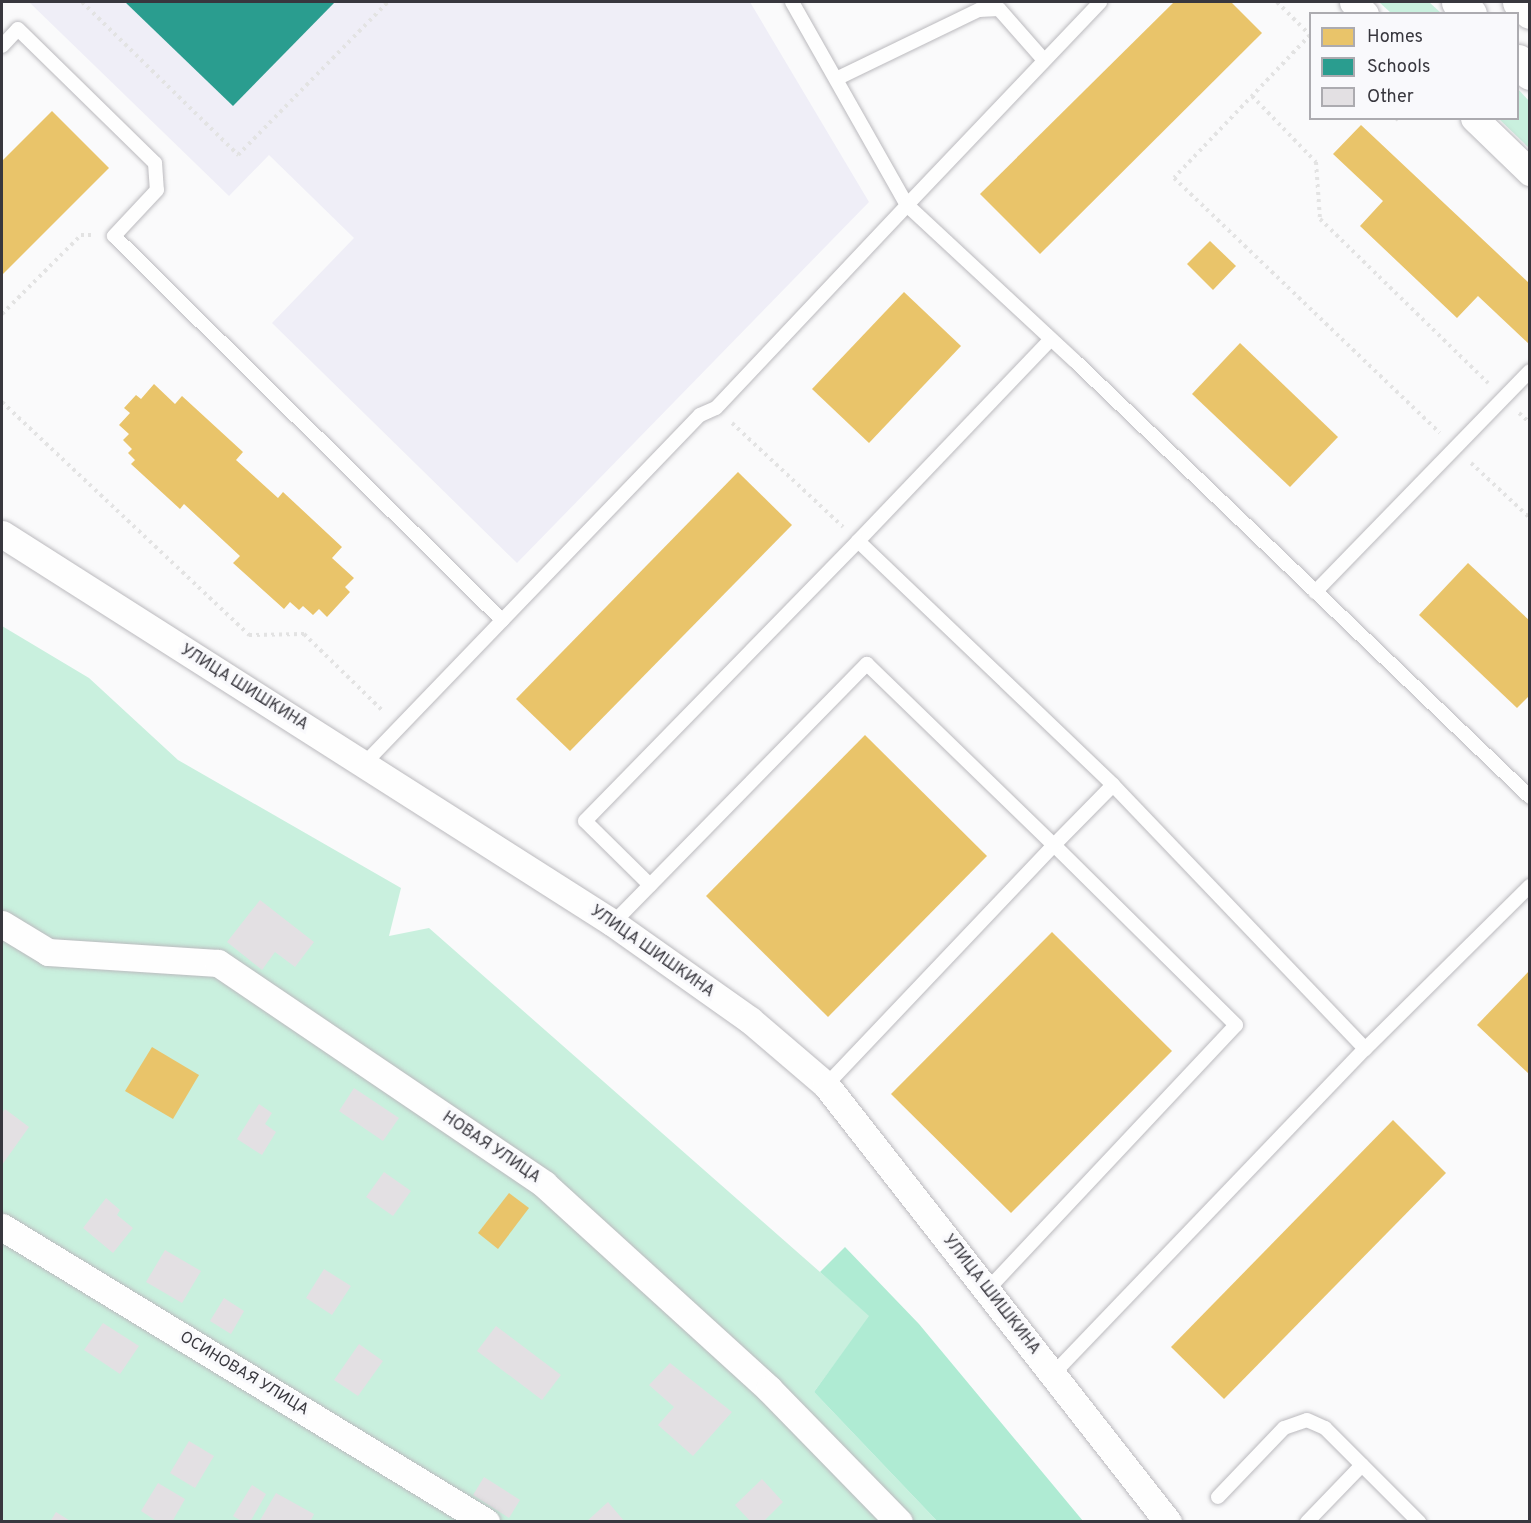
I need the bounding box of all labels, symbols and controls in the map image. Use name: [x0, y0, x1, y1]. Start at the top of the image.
legend: [1309, 12, 1519, 120]
text: Homes: [1367, 26, 1423, 49]
text: Schools: [1367, 56, 1430, 79]
text: Other: [1367, 86, 1414, 109]
street label: УЛИЦА ШИШКИНА: [176, 641, 312, 735]
street label: УЛИЦА ШИШКИНА: [586, 902, 718, 1002]
street label: НОВАЯ УЛИЦА: [438, 1108, 544, 1188]
street label: УЛИЦА ШИШКИНА: [938, 1231, 1044, 1359]
street label: ОСИНОВАЯ УЛИЦА: [176, 1328, 312, 1420]

